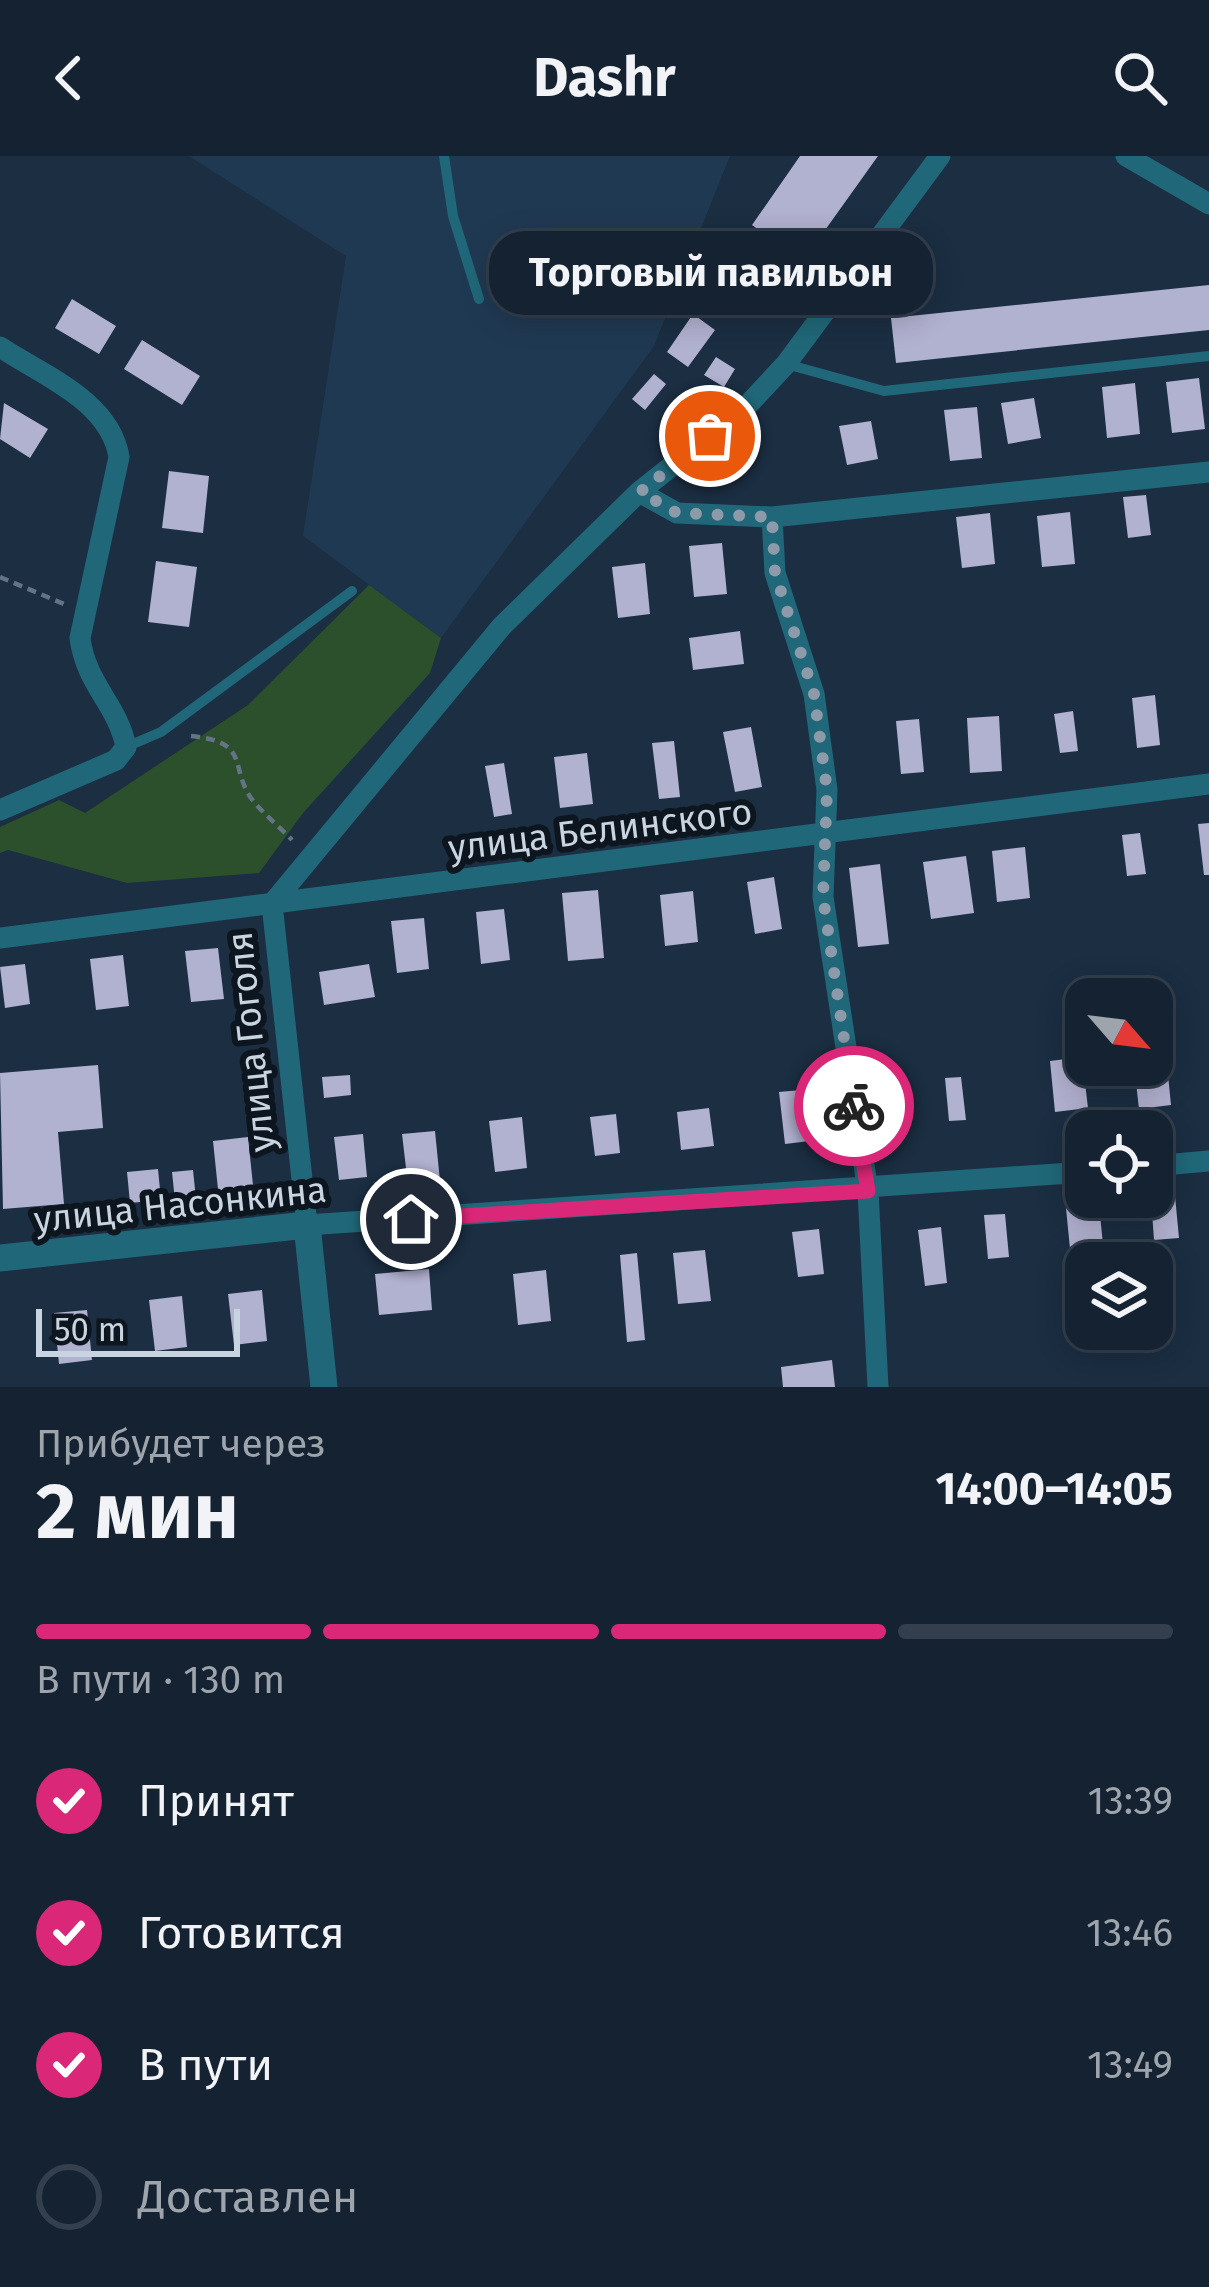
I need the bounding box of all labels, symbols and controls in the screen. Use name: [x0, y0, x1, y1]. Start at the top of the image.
icon: back: [36, 45, 102, 111]
icon: search: [1107, 45, 1173, 111]
text: Dashr: [533, 46, 676, 110]
callout: Торговый павильон: [488, 232, 932, 316]
text: Торговый павильон: [529, 250, 893, 296]
pin: [659, 385, 761, 487]
icon: bag: [677, 403, 743, 469]
street label: улица Белинского: [446, 790, 755, 870]
street label: улица Гоголя: [218, 930, 284, 1154]
north arrow: [1065, 978, 1173, 1086]
map controls: [1065, 978, 1173, 1350]
courier: [794, 1046, 914, 1166]
icon: bike: [821, 1073, 887, 1139]
button: locate: [1065, 1110, 1173, 1218]
street label: улица Насонкина: [32, 1168, 329, 1242]
pin: [360, 1168, 462, 1270]
icon: home: [378, 1186, 444, 1252]
button: layers: [1065, 1242, 1173, 1350]
scale bar: [36, 1303, 240, 1356]
text: 50 m: [54, 1310, 126, 1350]
text: Прибудет через: [36, 1421, 326, 1467]
text: 14:00–14:05: [935, 1462, 1173, 1516]
text: 2 мин: [36, 1465, 239, 1559]
text: В пути · 130 m: [36, 1657, 285, 1703]
icon: check: [36, 1768, 102, 1834]
text: Принят: [138, 1774, 294, 1828]
text: 13:39: [1087, 1778, 1173, 1824]
icon: check: [36, 1900, 102, 1966]
text: Готовится: [138, 1906, 345, 1960]
text: 13:46: [1086, 1910, 1173, 1956]
icon: check: [36, 2032, 102, 2098]
text: В пути: [138, 2038, 273, 2092]
text: 13:49: [1087, 2042, 1173, 2088]
text: Доставлен: [138, 2170, 358, 2224]

